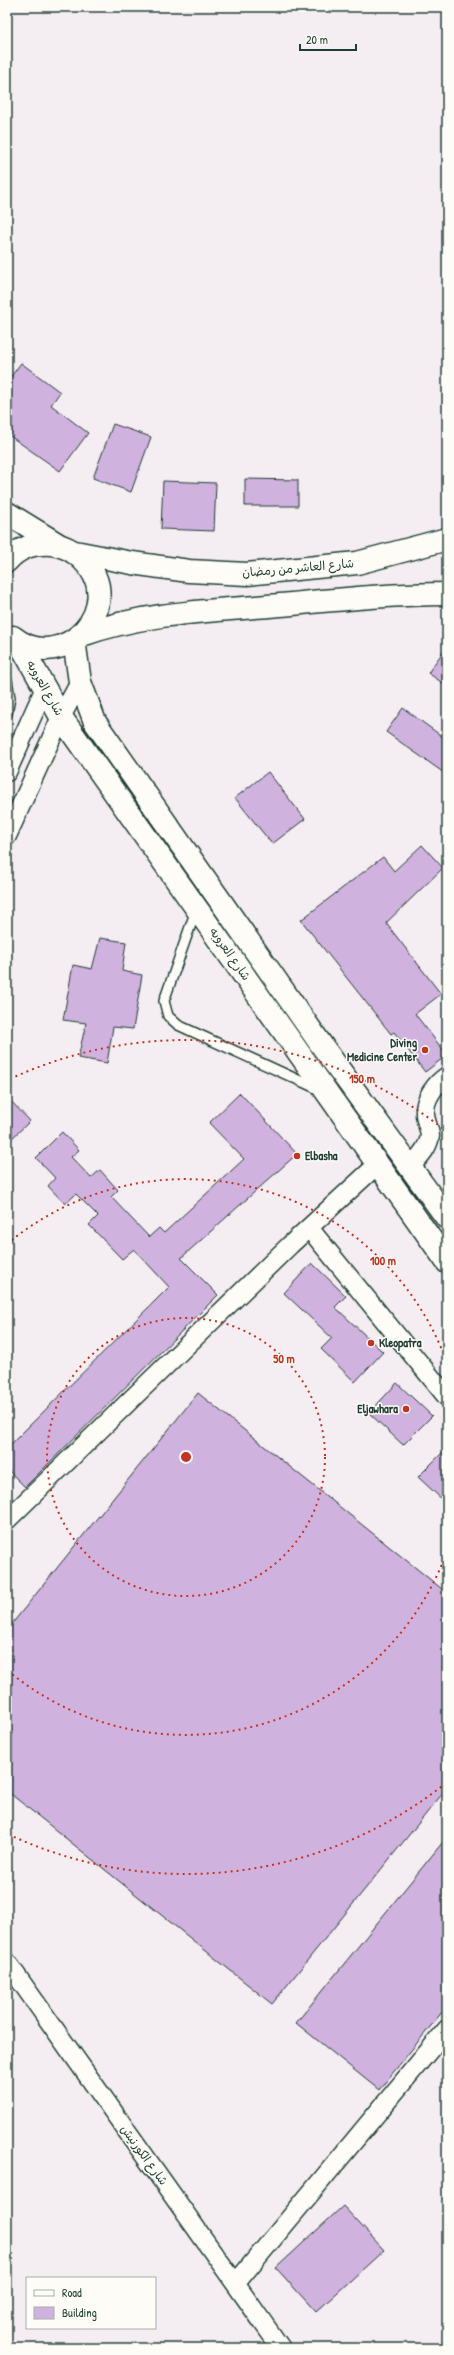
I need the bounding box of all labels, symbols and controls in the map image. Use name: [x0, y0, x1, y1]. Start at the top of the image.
scale bar: [300, 26, 356, 52]
text: 20 m: [306, 31, 328, 48]
street label: شارع العاشر من رمضان: [241, 554, 355, 582]
street label: شارع العروبه: [22, 657, 68, 719]
street label: شارع العروبه: [205, 924, 255, 984]
place label: Diving Medicine Center: [347, 1034, 418, 1065]
marker: Diving Medicine Center: [420, 1045, 430, 1055]
text: 150 m: [349, 1070, 375, 1087]
place label: Elbasha: [305, 1147, 338, 1164]
marker: Elbasha: [292, 1151, 302, 1161]
text: 100 m: [370, 1252, 396, 1269]
place label: Kleopatra: [379, 1334, 422, 1352]
marker: Kleopatra: [366, 1338, 376, 1348]
text: 50 m: [273, 1350, 295, 1367]
place label: Eljawhara: [357, 1400, 398, 1417]
marker: Eljawhara: [401, 1404, 411, 1414]
centre of rings: [179, 1450, 193, 1464]
street label: شارع الكورنيش: [116, 2121, 172, 2189]
legend: [26, 2277, 156, 2329]
text: Road: [62, 2284, 82, 2301]
text: Building: [62, 2304, 97, 2321]

